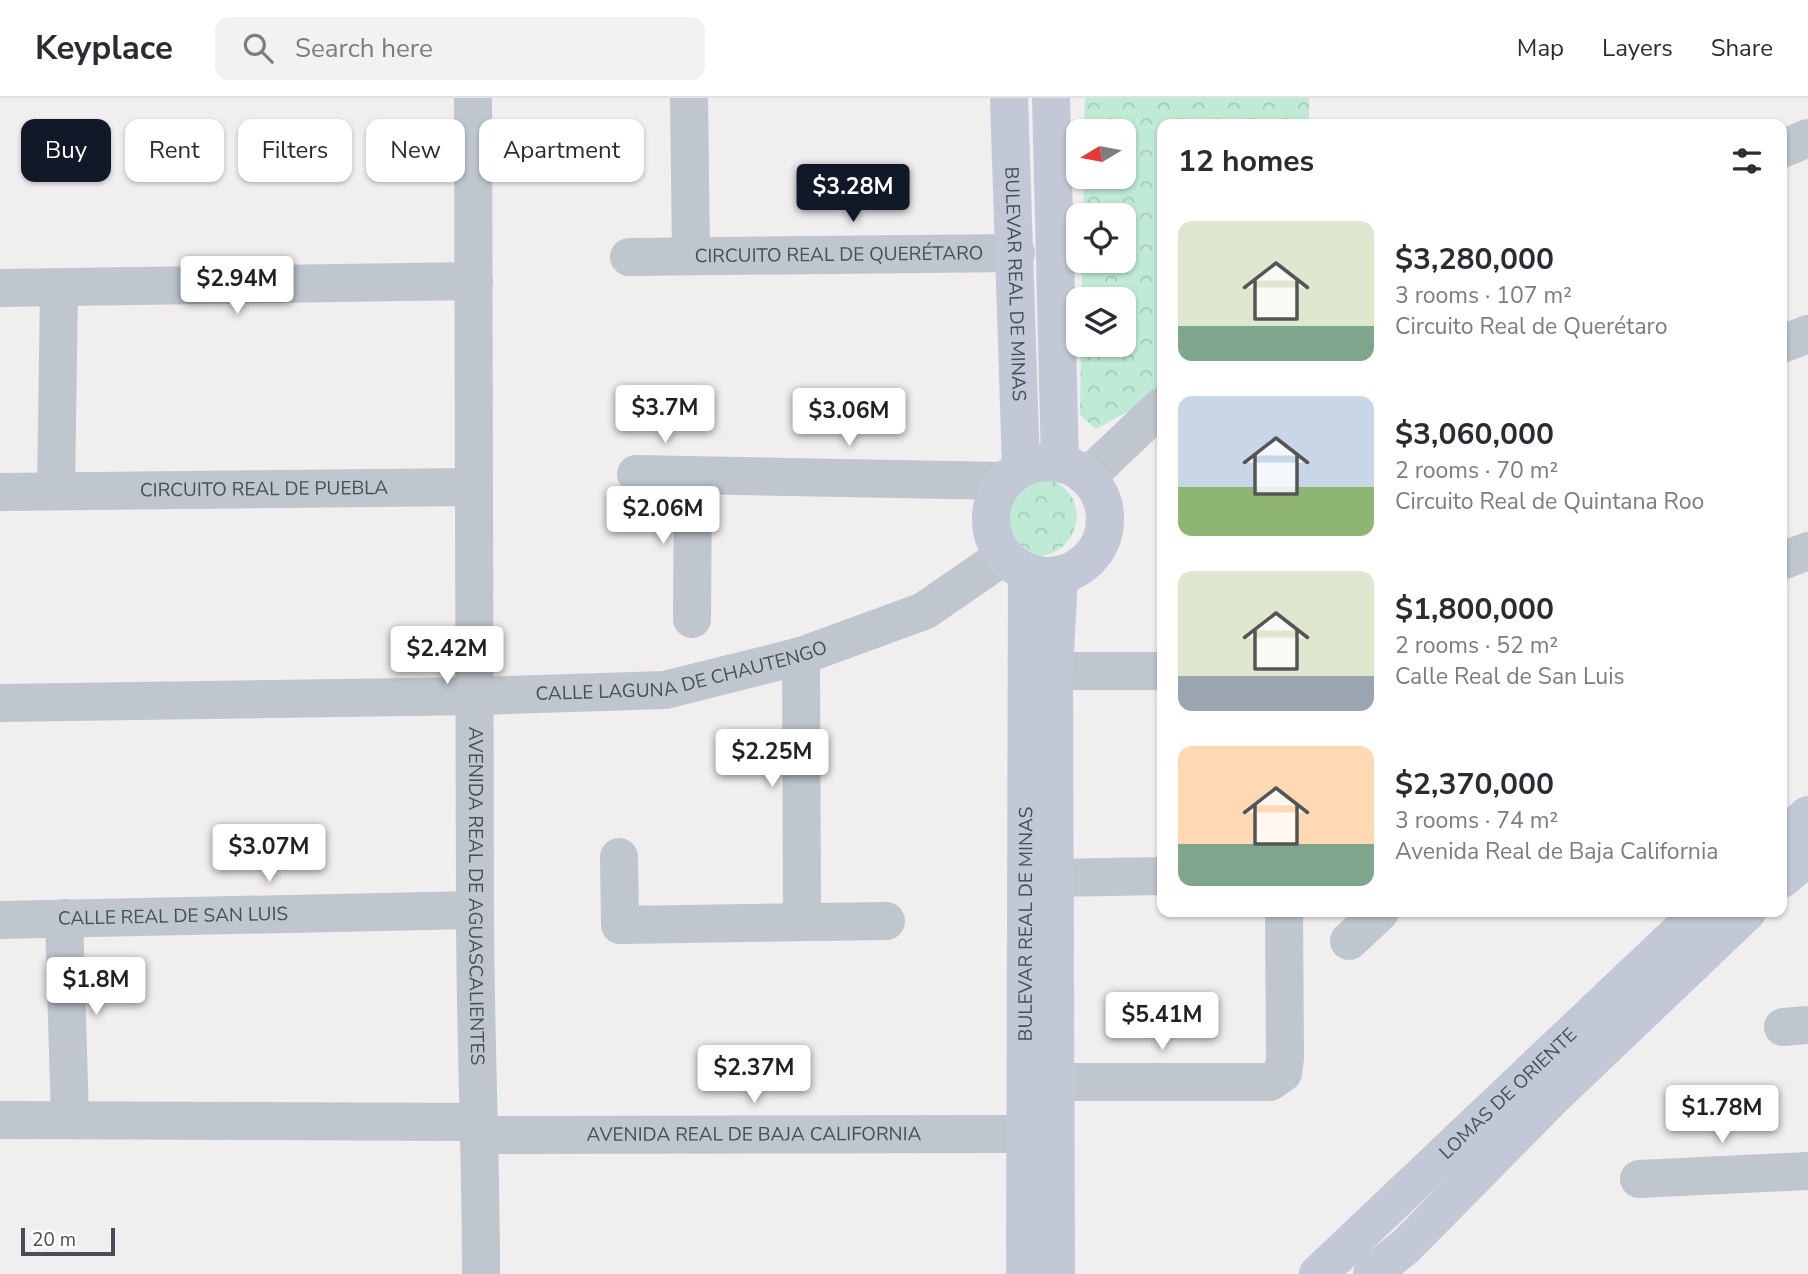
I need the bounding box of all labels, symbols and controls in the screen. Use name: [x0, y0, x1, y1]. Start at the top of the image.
search box: [215, 17, 705, 80]
text: Keyplace: [35, 26, 173, 71]
icon: search: [239, 29, 277, 67]
text: Search here: [295, 31, 433, 66]
text: Map: [1517, 32, 1564, 64]
text: Layers: [1602, 32, 1673, 64]
text: Share: [1711, 32, 1773, 64]
chip: Buy: [21, 119, 111, 182]
chip: Rent: [125, 119, 224, 182]
chip: Filters: [238, 119, 352, 182]
chip: New: [366, 119, 465, 182]
chip: Apartment: [479, 119, 644, 182]
north arrow: [1066, 119, 1136, 189]
map controls: [1066, 119, 1136, 357]
text: 12 homes: [1178, 141, 1314, 182]
icon: filters: [1728, 142, 1766, 180]
pin: $3.28M: [796, 164, 910, 224]
street label: BULEVAR REAL DE MINAS: [998, 166, 1032, 402]
text: $3.28M: [813, 171, 893, 202]
button: locate: [1066, 203, 1136, 273]
text: $3,280,000: [1395, 239, 1554, 280]
street label: CIRCUITO REAL DE QUERÉTARO: [695, 240, 983, 269]
icon: home: [1234, 249, 1318, 333]
pin: $2.94M: [180, 256, 294, 316]
text: $2.94M: [197, 263, 277, 294]
text: 3 rooms · 107 m²: [1395, 280, 1572, 311]
button: layers: [1066, 287, 1136, 357]
text: Circuito Real de Querétaro: [1395, 311, 1667, 342]
pin: $3.7M: [616, 386, 714, 445]
pin: $3.06M: [792, 388, 906, 448]
text: $3.7M: [631, 392, 699, 423]
text: $3.06M: [809, 395, 889, 426]
text: $3,060,000: [1395, 414, 1554, 455]
icon: home: [1234, 424, 1318, 508]
text: 2 rooms · 70 m²: [1395, 455, 1558, 486]
street label: CIRCUITO REAL DE PUEBLA: [140, 475, 388, 504]
pin: $2.06M: [606, 486, 720, 546]
text: Circuito Real de Quintana Roo: [1395, 486, 1704, 517]
text: $2.06M: [623, 493, 703, 524]
text: $1,800,000: [1395, 589, 1554, 630]
icon: home: [1234, 599, 1318, 683]
pin: $2.42M: [390, 626, 504, 686]
text: 2 rooms · 52 m²: [1395, 630, 1558, 661]
text: $2.42M: [407, 633, 487, 664]
street label: CALLE LAGUNA DE CHAUTENGO: [535, 634, 831, 707]
text: Calle Real de San Luis: [1395, 661, 1625, 692]
street label: AVENIDA REAL DE AGUASCALIENTES: [462, 727, 490, 1066]
pin: $2.25M: [715, 730, 829, 789]
text: $2.25M: [732, 736, 812, 767]
text: $2,370,000: [1395, 764, 1554, 805]
icon: home: [1234, 774, 1318, 858]
text: 3 rooms · 74 m²: [1395, 805, 1558, 836]
street label: BULEVAR REAL DE MINAS: [1013, 807, 1039, 1041]
pin: $3.07M: [212, 824, 326, 884]
text: $3.07M: [229, 831, 309, 862]
text: Avenida Real de Baja California: [1395, 836, 1718, 867]
street label: CALLE REAL DE SAN LUIS: [58, 901, 288, 932]
pin: $1.8M: [47, 958, 145, 1017]
text: $1.8M: [62, 964, 130, 995]
pin: $5.41M: [1105, 992, 1219, 1052]
text: $5.41M: [1122, 999, 1202, 1030]
street label: LOMAS DE ORIENTE: [1434, 1022, 1583, 1165]
pin: $2.37M: [697, 1046, 811, 1105]
text: $2.37M: [714, 1052, 794, 1083]
pin: $1.78M: [1665, 1086, 1779, 1145]
text: $1.78M: [1682, 1092, 1762, 1123]
street label: AVENIDA REAL DE BAJA CALIFORNIA: [587, 1121, 922, 1148]
scale bar: [21, 1225, 116, 1257]
text: 20 m: [32, 1227, 76, 1253]

